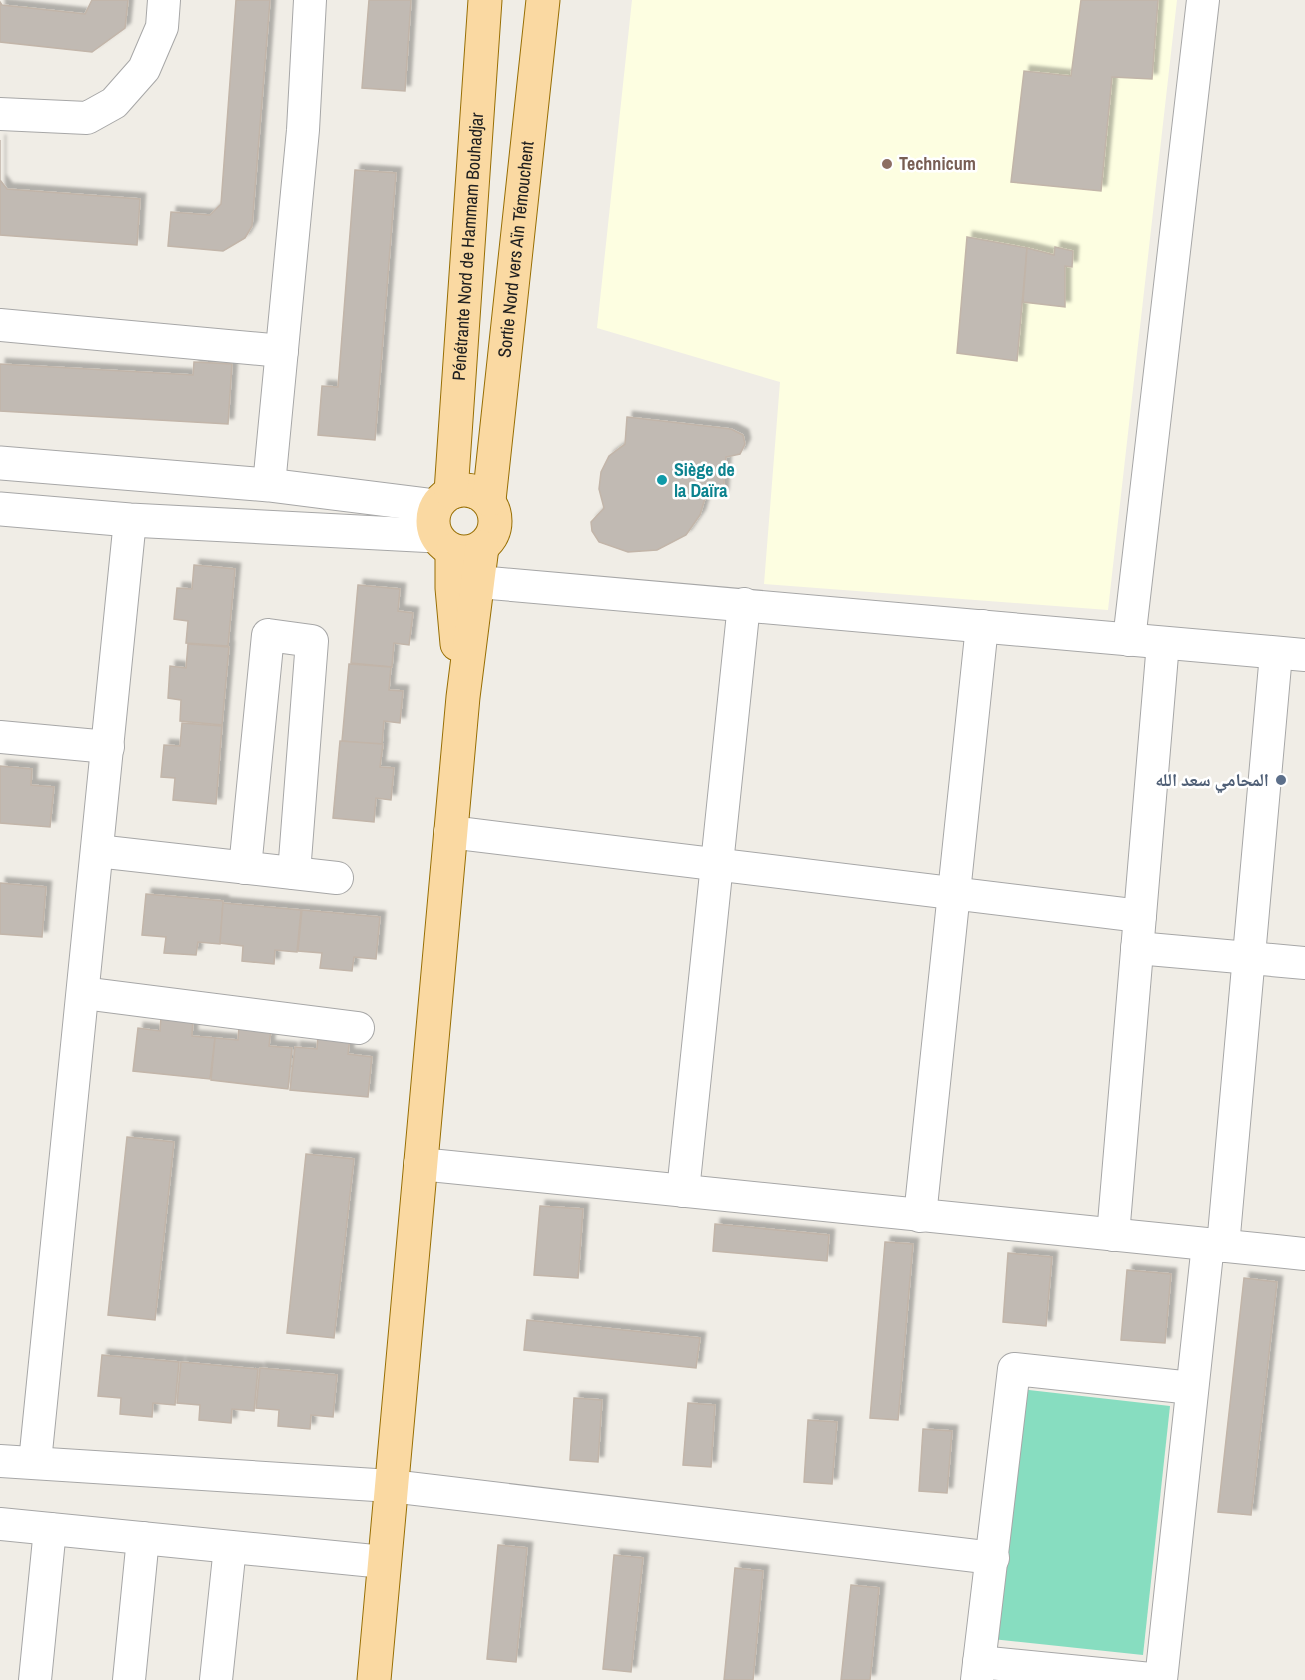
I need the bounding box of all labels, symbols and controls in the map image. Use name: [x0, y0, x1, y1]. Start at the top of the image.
street label: Pénétrante Nord de Hammam Bouhadjar: [446, 112, 489, 381]
street label: Sortie Nord vers Aïn Témouchent: [491, 140, 540, 359]
place label: Technicum: [899, 151, 976, 176]
marker: Technicum: [880, 157, 894, 171]
place label: Siège de la Daïra: [674, 457, 735, 503]
marker: Siège de la Daïra: [655, 473, 669, 487]
place label: المحامي سعد الله: [1155, 767, 1269, 794]
marker: المحامي سعد الله: [1274, 773, 1288, 787]

